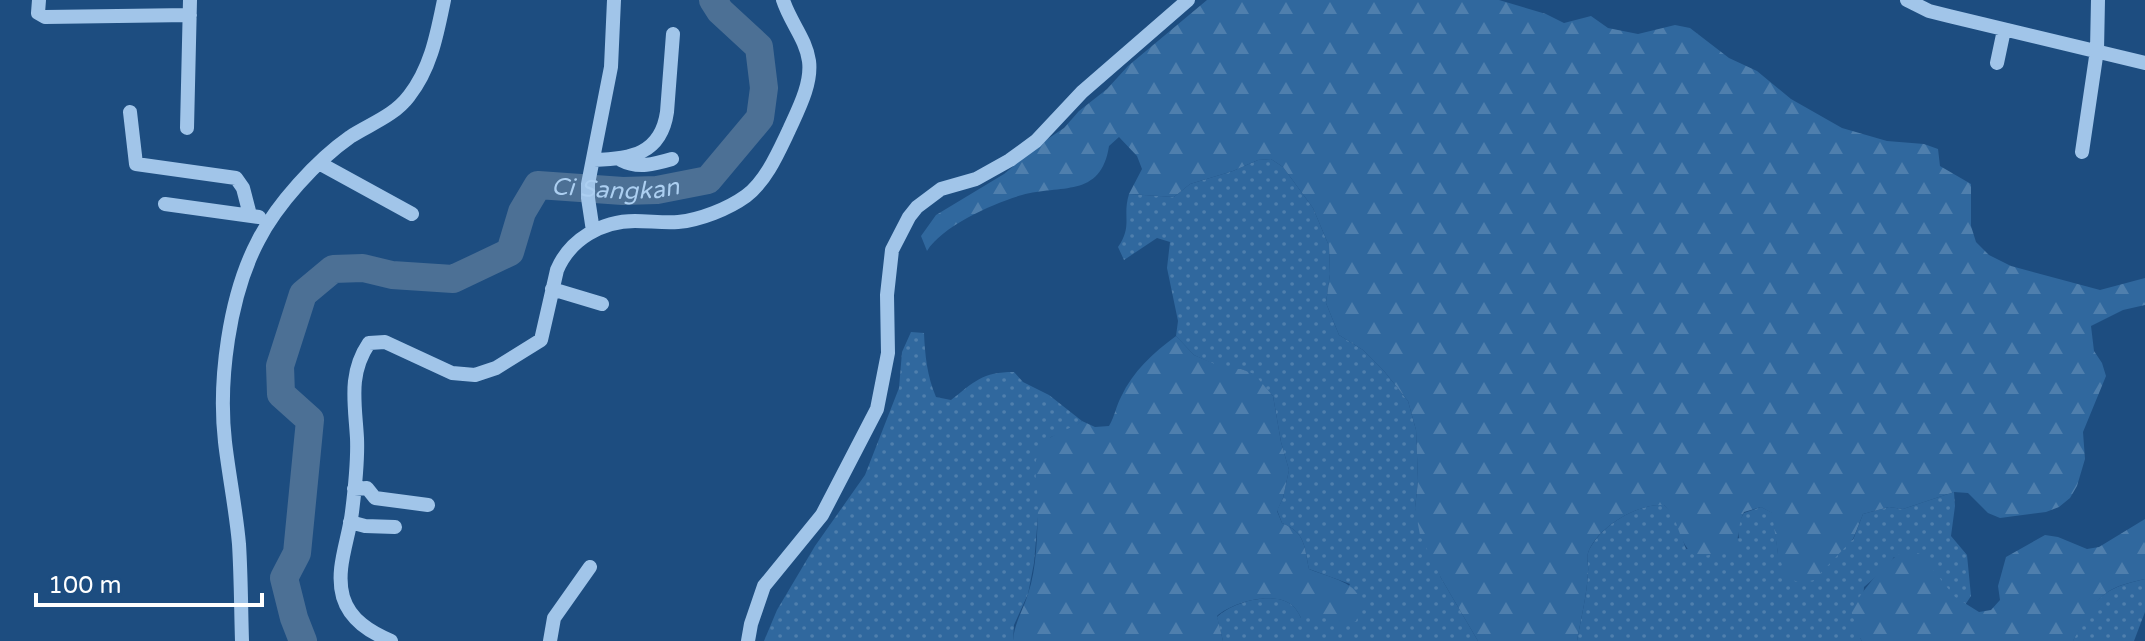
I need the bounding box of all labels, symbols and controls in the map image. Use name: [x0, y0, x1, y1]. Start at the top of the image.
water label: Ci Sangkan: [550, 172, 683, 206]
scale bar: [36, 557, 262, 607]
text: 100 m: [48, 571, 122, 600]

